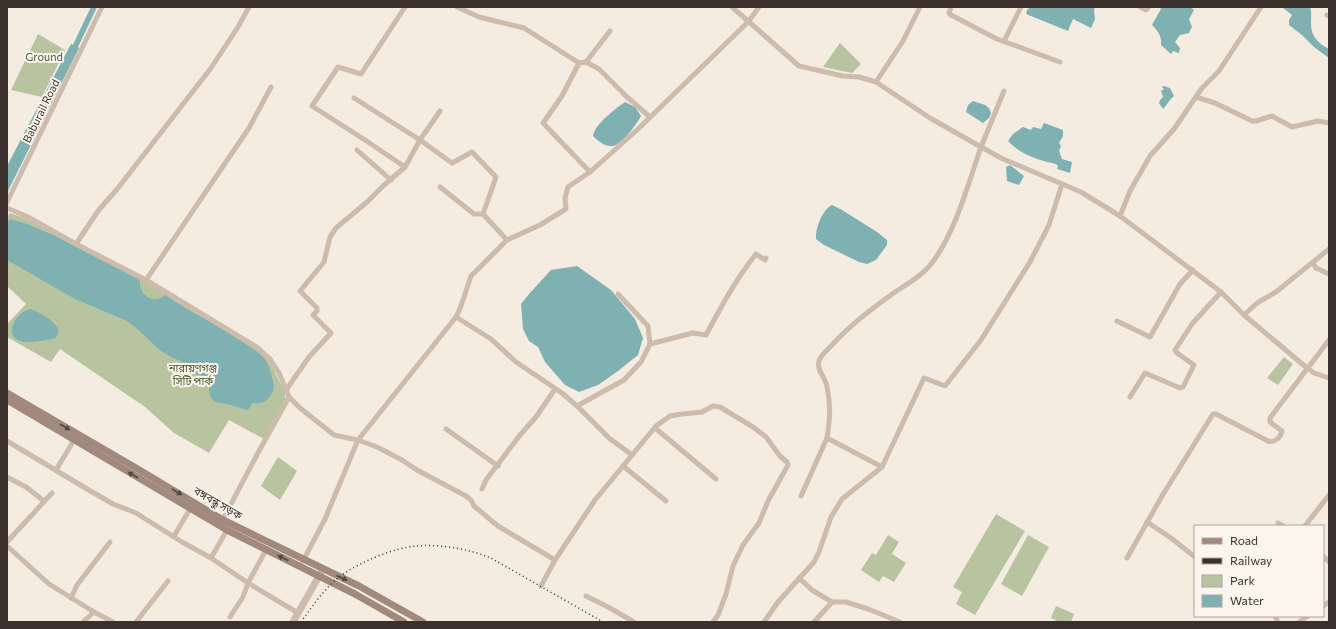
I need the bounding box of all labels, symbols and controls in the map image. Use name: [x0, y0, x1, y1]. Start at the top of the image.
park label: Ground: [25, 50, 63, 63]
street label: Baburail Road: [20, 77, 62, 145]
park label: নারায়ণগঞ্জ সিটি পার্ক: [168, 361, 217, 387]
one-way arrow: [59, 423, 71, 430]
one-way arrow: [127, 471, 139, 478]
street label: বঙ্গবন্ধু সড়ক: [190, 483, 245, 523]
one-way arrow: [171, 489, 183, 496]
legend: [1194, 525, 1324, 617]
text: Road: [1230, 533, 1258, 547]
text: Railway: [1230, 553, 1272, 567]
one-way arrow: [277, 555, 289, 562]
text: Park: [1230, 573, 1256, 587]
one-way arrow: [336, 575, 348, 581]
text: Water: [1230, 593, 1264, 607]

